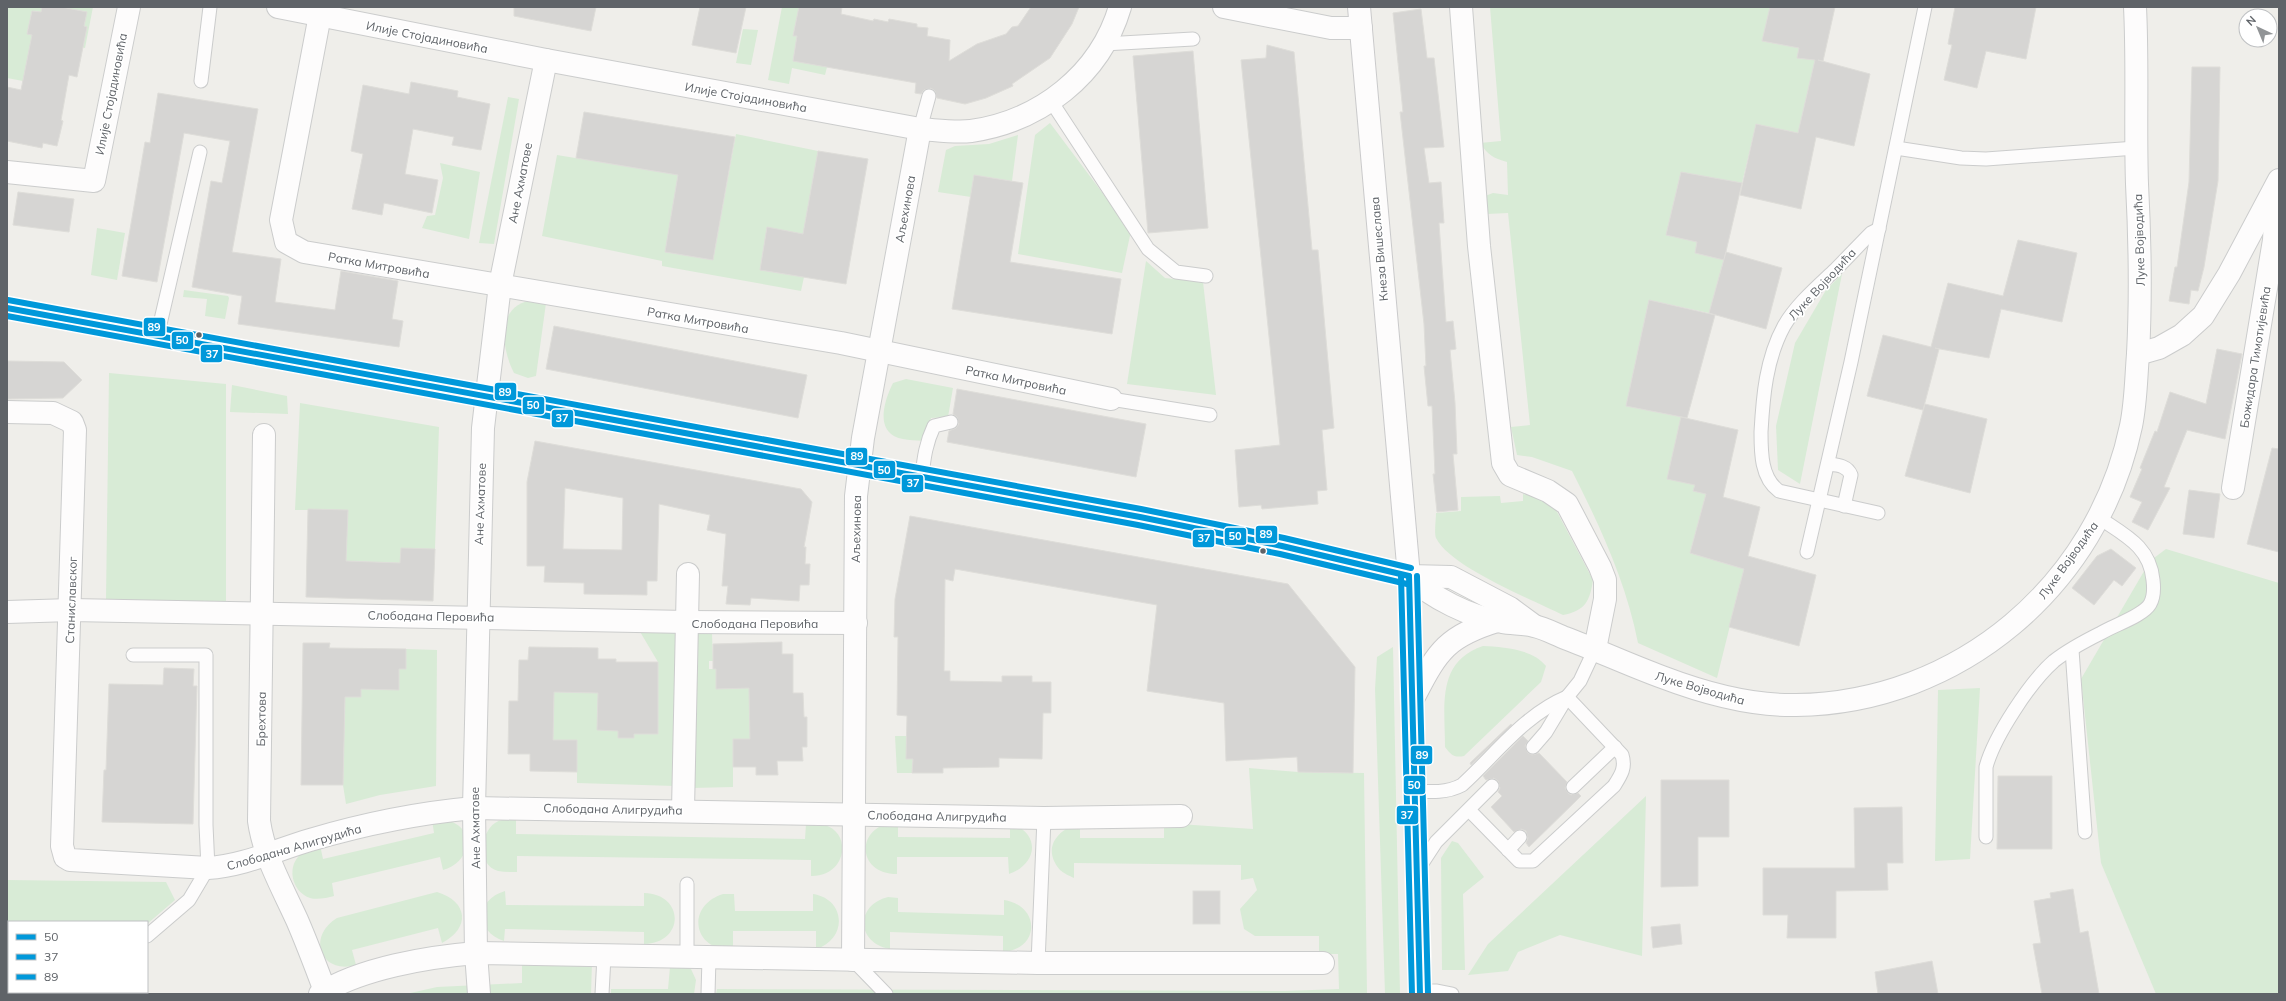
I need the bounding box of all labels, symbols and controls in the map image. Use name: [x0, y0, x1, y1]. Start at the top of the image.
north arrow: [2238, 8, 2278, 48]
text: N: [2243, 13, 2259, 29]
street label: Илије Стојадиновића: [365, 18, 489, 56]
street label: Илије Стојадиновића: [92, 32, 130, 156]
street label: Илије Стојадиновића: [684, 79, 808, 115]
street label: Ане Ахматове: [505, 141, 535, 225]
street label: Аљехинова: [892, 174, 918, 244]
street label: Луке Војводића: [2130, 193, 2148, 287]
street label: Кнеза Вишеслава: [1367, 196, 1391, 302]
street label: Луке Војводића: [1785, 245, 1859, 323]
street label: Ратка Митровића: [327, 249, 431, 281]
street label: Божидара Тимотијевића: [2236, 285, 2274, 429]
street label: Ратка Митровића: [646, 304, 750, 336]
line badge: 89: [143, 317, 166, 337]
text: 89: [147, 320, 161, 334]
unlabelled marker: [194, 330, 204, 340]
line badge: 50: [171, 331, 194, 350]
text: 50: [175, 333, 189, 347]
line badge: 37: [200, 344, 223, 363]
text: 37: [205, 347, 219, 361]
street label: Ратка Митровића: [964, 362, 1068, 398]
line badge: 89: [494, 382, 517, 401]
text: 89: [498, 385, 512, 399]
line badge: 50: [522, 396, 545, 415]
text: 50: [526, 398, 540, 412]
line badge: 37: [551, 409, 574, 428]
text: 37: [555, 411, 569, 425]
line badge: 89: [845, 447, 868, 466]
text: 89: [850, 449, 864, 463]
line badge: 50: [873, 460, 896, 479]
street label: Ане Ахматове: [471, 462, 489, 545]
text: 50: [877, 463, 891, 477]
line badge: 37: [901, 474, 924, 493]
text: 37: [906, 476, 920, 490]
street label: Аљехинова: [848, 495, 864, 563]
street label: Луке Војводића: [2035, 518, 2101, 602]
line badge: 89: [1255, 525, 1278, 544]
line badge: 50: [1224, 527, 1247, 546]
text: 89: [1259, 527, 1273, 541]
line badge: 37: [1192, 529, 1215, 548]
text: 50: [1228, 529, 1242, 543]
text: 37: [1197, 531, 1211, 545]
unlabelled marker: [1258, 546, 1268, 556]
street label: Станиславског: [62, 555, 80, 644]
street label: Слободана Перовића: [367, 607, 495, 625]
street label: Слободана Перовића: [692, 616, 818, 631]
street label: Луке Војводића: [1653, 668, 1747, 708]
street label: Брехтова: [253, 691, 269, 747]
line badge: 89: [1410, 745, 1433, 765]
text: 89: [1415, 748, 1429, 762]
line badge: 50: [1403, 775, 1426, 795]
text: 50: [1407, 778, 1421, 792]
street label: Ане Ахматове: [467, 787, 483, 869]
street label: Слободана Алигрудића: [543, 800, 683, 818]
line badge: 37: [1396, 805, 1419, 825]
street label: Слободана Алигрудића: [867, 807, 1007, 825]
text: 37: [1400, 808, 1414, 822]
street label: Слободана Алигрудића: [225, 821, 363, 873]
legend: [8, 921, 148, 993]
text: 50: [44, 929, 58, 944]
text: 37: [44, 949, 58, 964]
text: 89: [44, 969, 58, 984]

